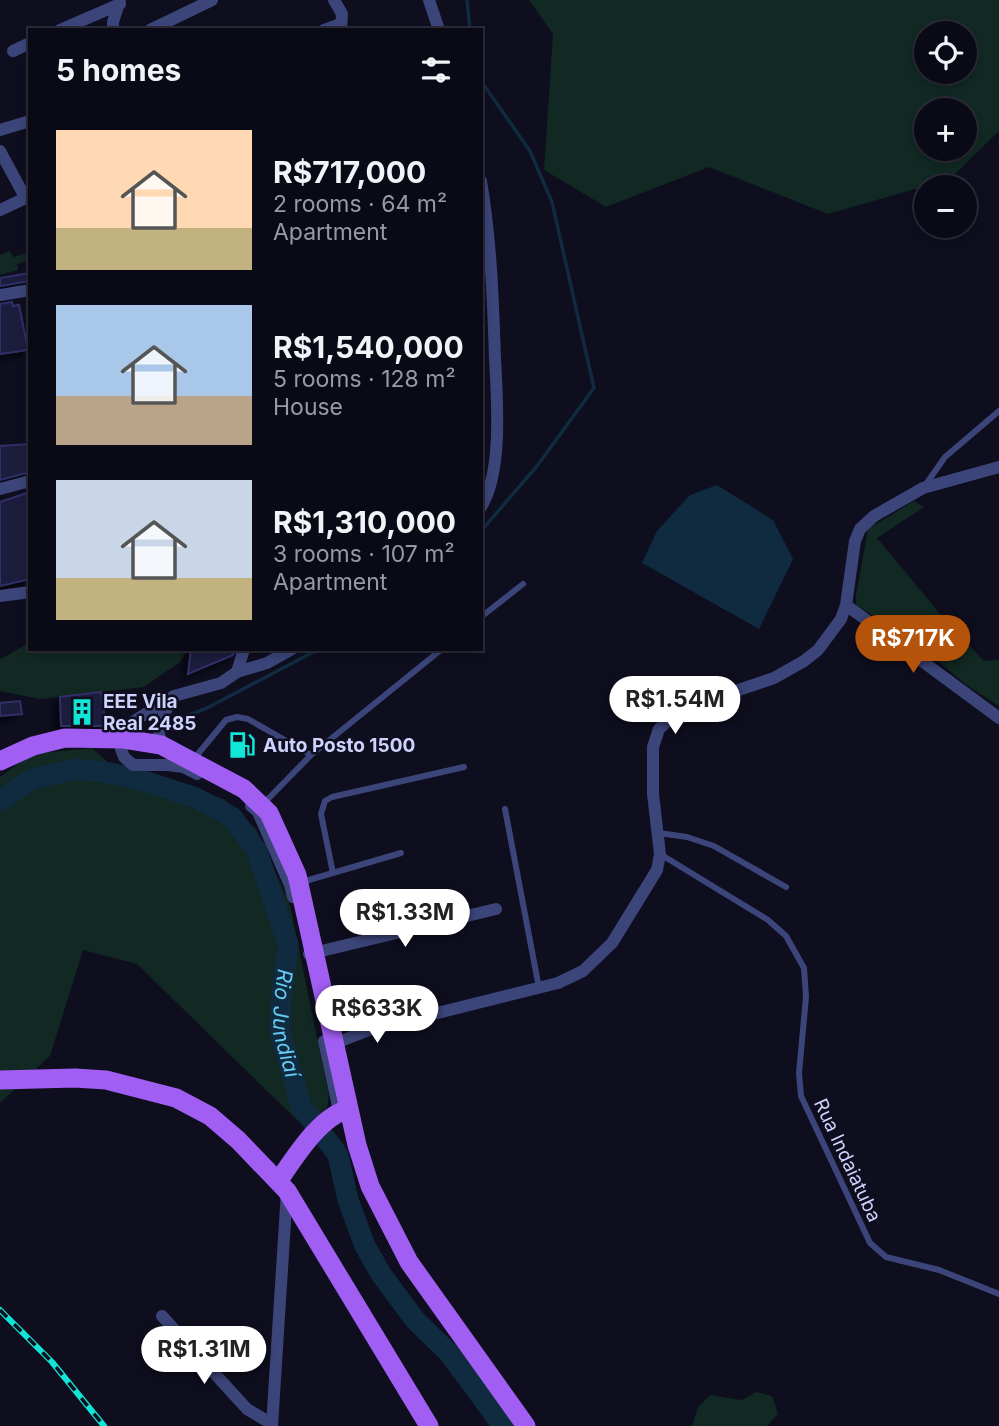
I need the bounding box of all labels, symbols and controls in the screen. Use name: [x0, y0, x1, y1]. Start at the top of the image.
map controls: [914, 21, 977, 238]
button: locate: [914, 21, 977, 84]
icon: filters: [417, 51, 455, 89]
text: 5 homes: [56, 52, 181, 88]
button: +: [914, 98, 977, 161]
text: R$717,000: [273, 154, 426, 190]
icon: home: [112, 158, 196, 242]
button: −: [914, 175, 977, 238]
text: 2 rooms · 64 m²: [273, 190, 447, 218]
text: Apartment: [273, 218, 387, 246]
text: R$1,540,000: [273, 329, 464, 365]
icon: home: [112, 333, 196, 417]
text: 5 rooms · 128 m²: [273, 365, 456, 393]
text: House: [273, 393, 343, 421]
text: R$1,310,000: [273, 504, 456, 540]
icon: home: [112, 508, 196, 592]
text: 3 rooms · 107 m²: [273, 540, 455, 568]
text: Apartment: [273, 568, 387, 596]
pin: R$717K: [856, 616, 970, 675]
text: R$717K: [871, 624, 955, 652]
pin: R$1.54M: [610, 676, 740, 736]
text: R$1.54M: [625, 685, 725, 713]
place label: EEE Vila Real 2485: [103, 690, 196, 735]
building icon: EEE Vila Real 2485: [67, 697, 97, 727]
fuel station icon: Auto Posto 1500: [227, 730, 257, 760]
place label: Auto Posto 1500: [263, 734, 415, 757]
pin: R$1.33M: [340, 890, 470, 949]
text: R$1.33M: [356, 898, 454, 926]
water label: Rio Jundiaí: [268, 968, 306, 1082]
pin: R$633K: [320, 986, 434, 1045]
text: R$633K: [331, 994, 423, 1022]
street label: Rua Indaiatuba: [809, 1095, 886, 1225]
pin: R$1.31M: [139, 1326, 269, 1386]
text: R$1.31M: [157, 1335, 251, 1363]

